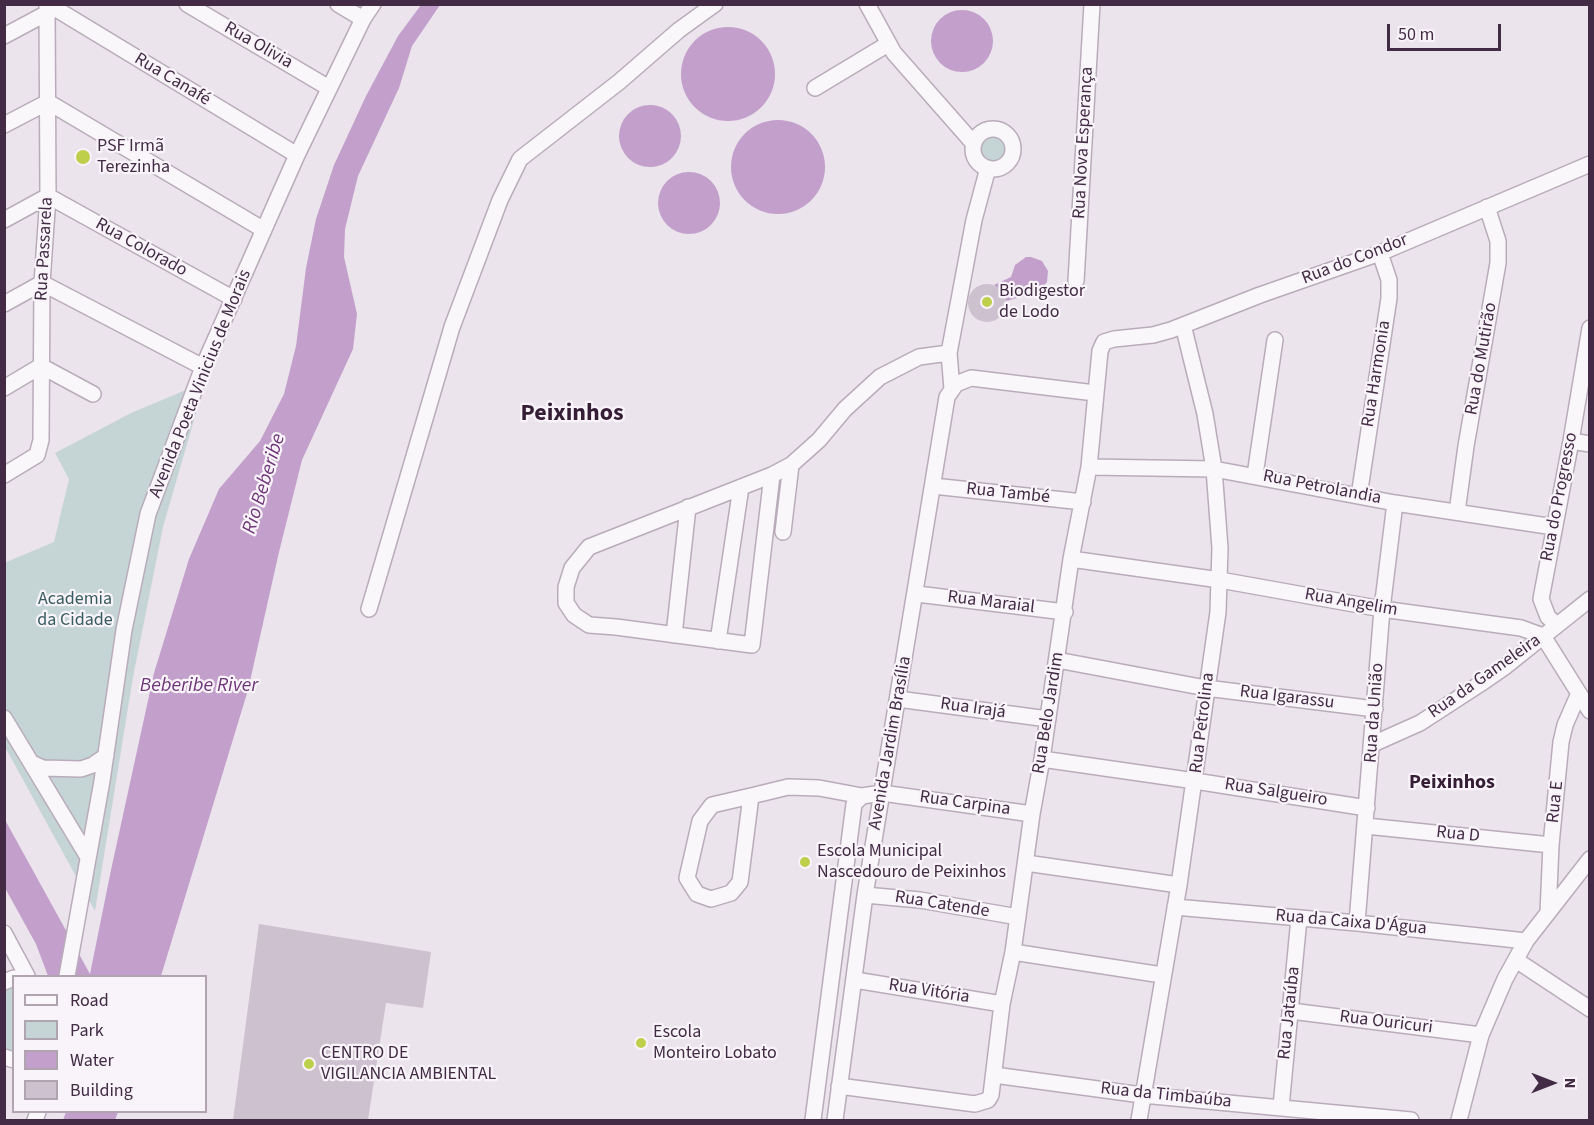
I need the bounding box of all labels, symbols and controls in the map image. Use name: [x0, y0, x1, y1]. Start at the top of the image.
scale bar: [1390, 12, 1504, 50]
street label: Rua Olivia: [220, 18, 296, 74]
text: 50 m: [1398, 22, 1434, 47]
street label: Rua Canafé: [130, 49, 214, 111]
street label: Rua Nova Esperança: [1069, 66, 1099, 220]
place label: PSF Irmã Terezinha: [97, 136, 170, 178]
marker: PSF Irmã Terezinha: [74, 148, 92, 166]
street label: Rua Passarela: [31, 197, 59, 301]
street label: Rua Colorado: [91, 214, 191, 282]
street label: Rua do Condor: [1299, 230, 1411, 290]
street label: Avenida Poeta Vinicius de Morais: [145, 267, 257, 501]
place label: Biodigestor de Lodo: [999, 281, 1085, 324]
marker: Biodigestor de Lodo: [980, 295, 994, 309]
street label: Rua do Mutirão: [1461, 301, 1503, 417]
street label: Rua Harmonia: [1358, 319, 1396, 429]
district label: Peixinhos: [520, 401, 624, 429]
water label: Rio Beberibe: [238, 431, 292, 537]
street label: Rua do Progresso: [1537, 431, 1583, 563]
street label: Rua Petrolandia: [1261, 466, 1383, 510]
street label: Rua També: [965, 479, 1051, 509]
street label: Rua Angelim: [1303, 584, 1399, 622]
street label: Rua Maraial: [946, 587, 1036, 619]
park label: Academia da Cidade: [37, 589, 113, 632]
street label: Rua da Gameleira: [1425, 630, 1545, 724]
street label: Rua Belo Jardim: [1029, 650, 1069, 776]
street label: Avenida Jardim Brasília: [865, 654, 917, 832]
street label: Rua da União: [1361, 662, 1389, 764]
street label: Rua Petrolina: [1186, 672, 1220, 774]
water label: Beberibe River: [140, 675, 258, 699]
street label: Rua Igarassu: [1239, 681, 1335, 715]
street label: Rua Irajá: [939, 694, 1007, 724]
district label: Peixinhos: [1409, 772, 1495, 796]
street label: Rua Salgueiro: [1223, 774, 1329, 812]
street label: Rua E: [1543, 780, 1569, 824]
street label: Rua Carpina: [918, 787, 1012, 821]
street label: Rua D: [1435, 822, 1481, 848]
place label: Escola Municipal Nascedouro de Peixinhos: [817, 841, 1006, 884]
marker: Escola Municipal Nascedouro de Peixinhos: [798, 855, 812, 869]
street label: Rua Catende: [893, 887, 991, 923]
street label: Rua da Caixa D'Água: [1274, 906, 1428, 940]
street label: Rua Jataúba: [1274, 965, 1306, 1061]
legend: [12, 975, 207, 1113]
street label: Rua Vitória: [887, 975, 971, 1009]
text: Road: [70, 988, 109, 1013]
street label: Rua Ouricuri: [1338, 1007, 1434, 1039]
text: Park: [70, 1018, 104, 1043]
place label: Escola Monteiro Lobato: [653, 1022, 777, 1064]
marker: Escola Monteiro Lobato: [634, 1036, 648, 1050]
place label: CENTRO DE VIGILANCIA AMBIENTAL: [321, 1043, 496, 1086]
text: Water: [70, 1048, 114, 1073]
north arrow: [1522, 1053, 1582, 1113]
marker: CENTRO DE VIGILANCIA AMBIENTAL: [302, 1057, 316, 1071]
text: Building: [70, 1078, 133, 1103]
street label: Rua da Timbaúba: [1099, 1078, 1233, 1114]
text: N: [1559, 1078, 1581, 1088]

